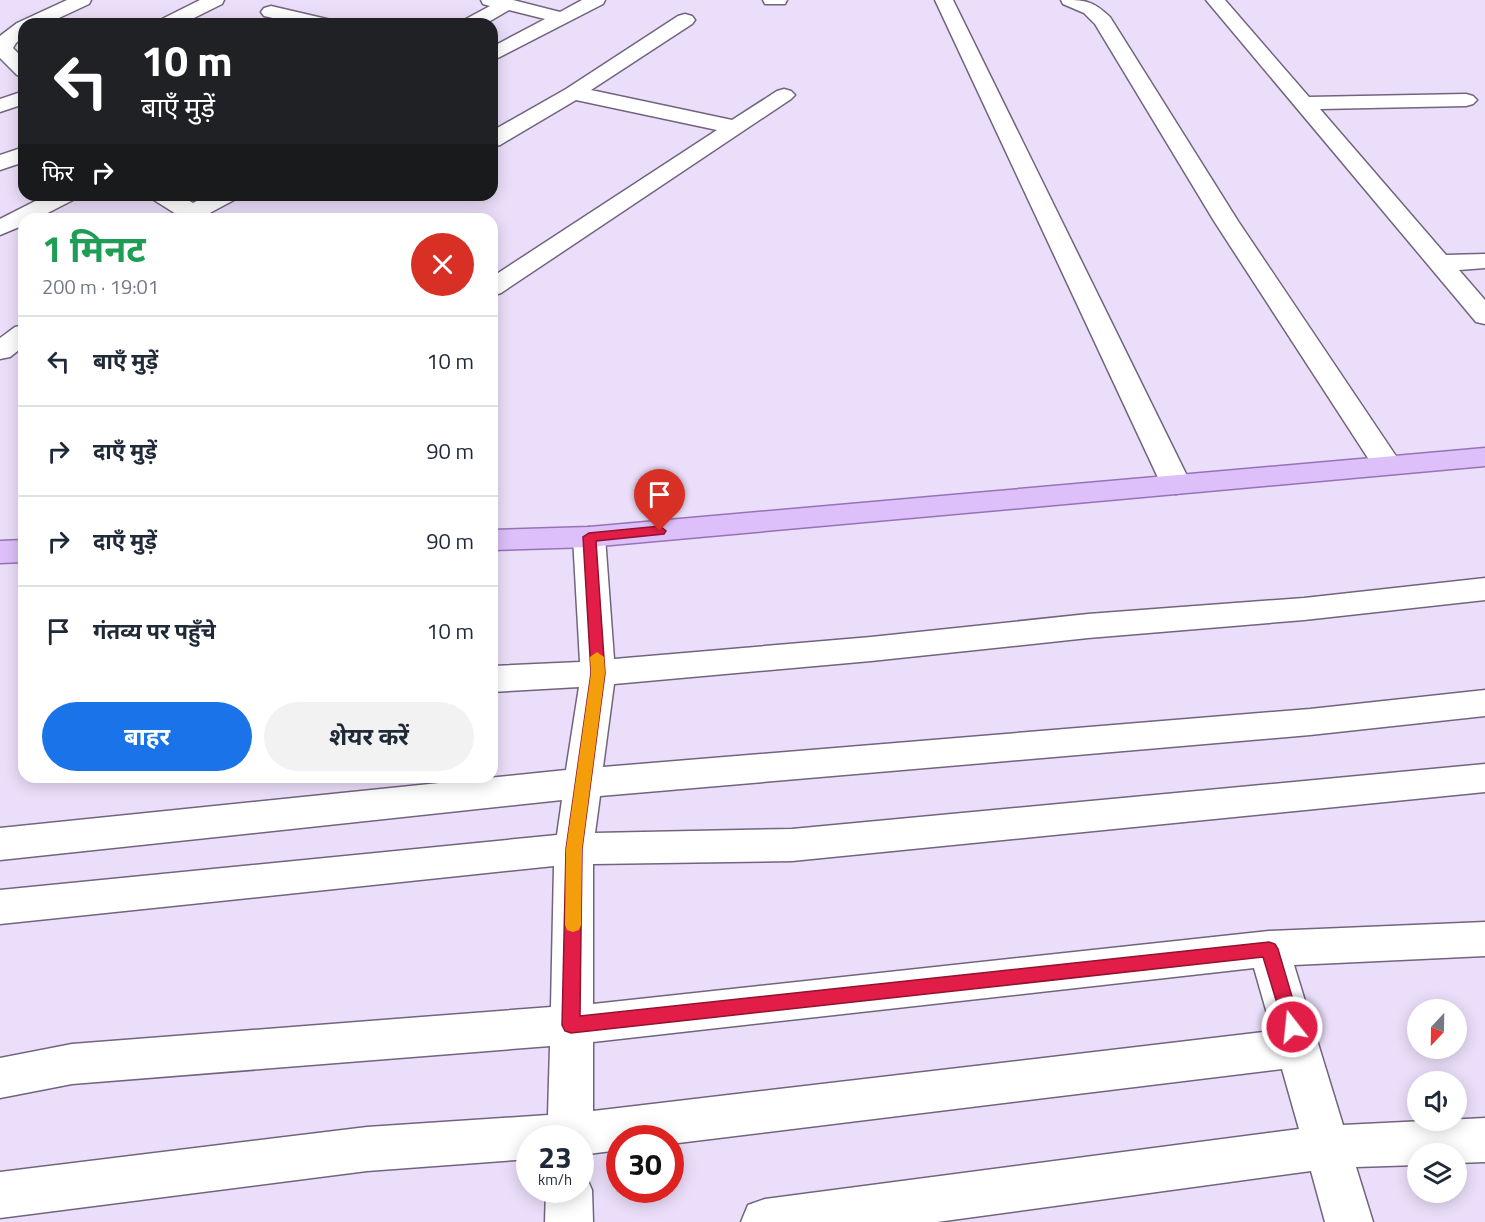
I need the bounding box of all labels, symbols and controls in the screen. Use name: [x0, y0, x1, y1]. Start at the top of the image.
text: 10 m: [141, 28, 233, 92]
icon: left: [42, 42, 120, 120]
text: बाएँ मुड़ें: [141, 86, 215, 127]
text: फिर: [42, 156, 74, 190]
icon: right: [86, 156, 119, 189]
text: 1 मिनट: [42, 221, 146, 276]
button: close: [411, 233, 474, 296]
text: 200 m · 19:01: [42, 271, 159, 302]
text: बाएँ मुड़ें: [93, 344, 158, 378]
text: 10 m: [426, 344, 474, 378]
icon: left: [42, 345, 75, 378]
text: दाएँ मुड़ें: [93, 434, 157, 468]
text: 90 m: [426, 434, 474, 468]
icon: right: [42, 435, 75, 468]
pin: [634, 469, 685, 531]
icon: arrive: [643, 478, 676, 511]
text: दाएँ मुड़ें: [93, 524, 157, 558]
text: 90 m: [426, 524, 474, 558]
icon: right: [42, 525, 75, 558]
text: गंतव्य पर पहुँचे: [93, 614, 216, 648]
text: 10 m: [426, 614, 474, 648]
icon: arrive: [42, 615, 75, 648]
button: बाहर: [42, 702, 252, 771]
button: शेयर करें: [264, 702, 474, 771]
position arrow: [1260, 995, 1324, 1059]
north arrow: [1407, 999, 1467, 1059]
map controls: [1407, 999, 1467, 1203]
button: sound: [1407, 1071, 1467, 1131]
speed limit sign: 30: [606, 1125, 684, 1203]
text: 23: [538, 1134, 572, 1180]
button: layers: [1407, 1143, 1467, 1203]
text: km/h: [538, 1168, 572, 1191]

